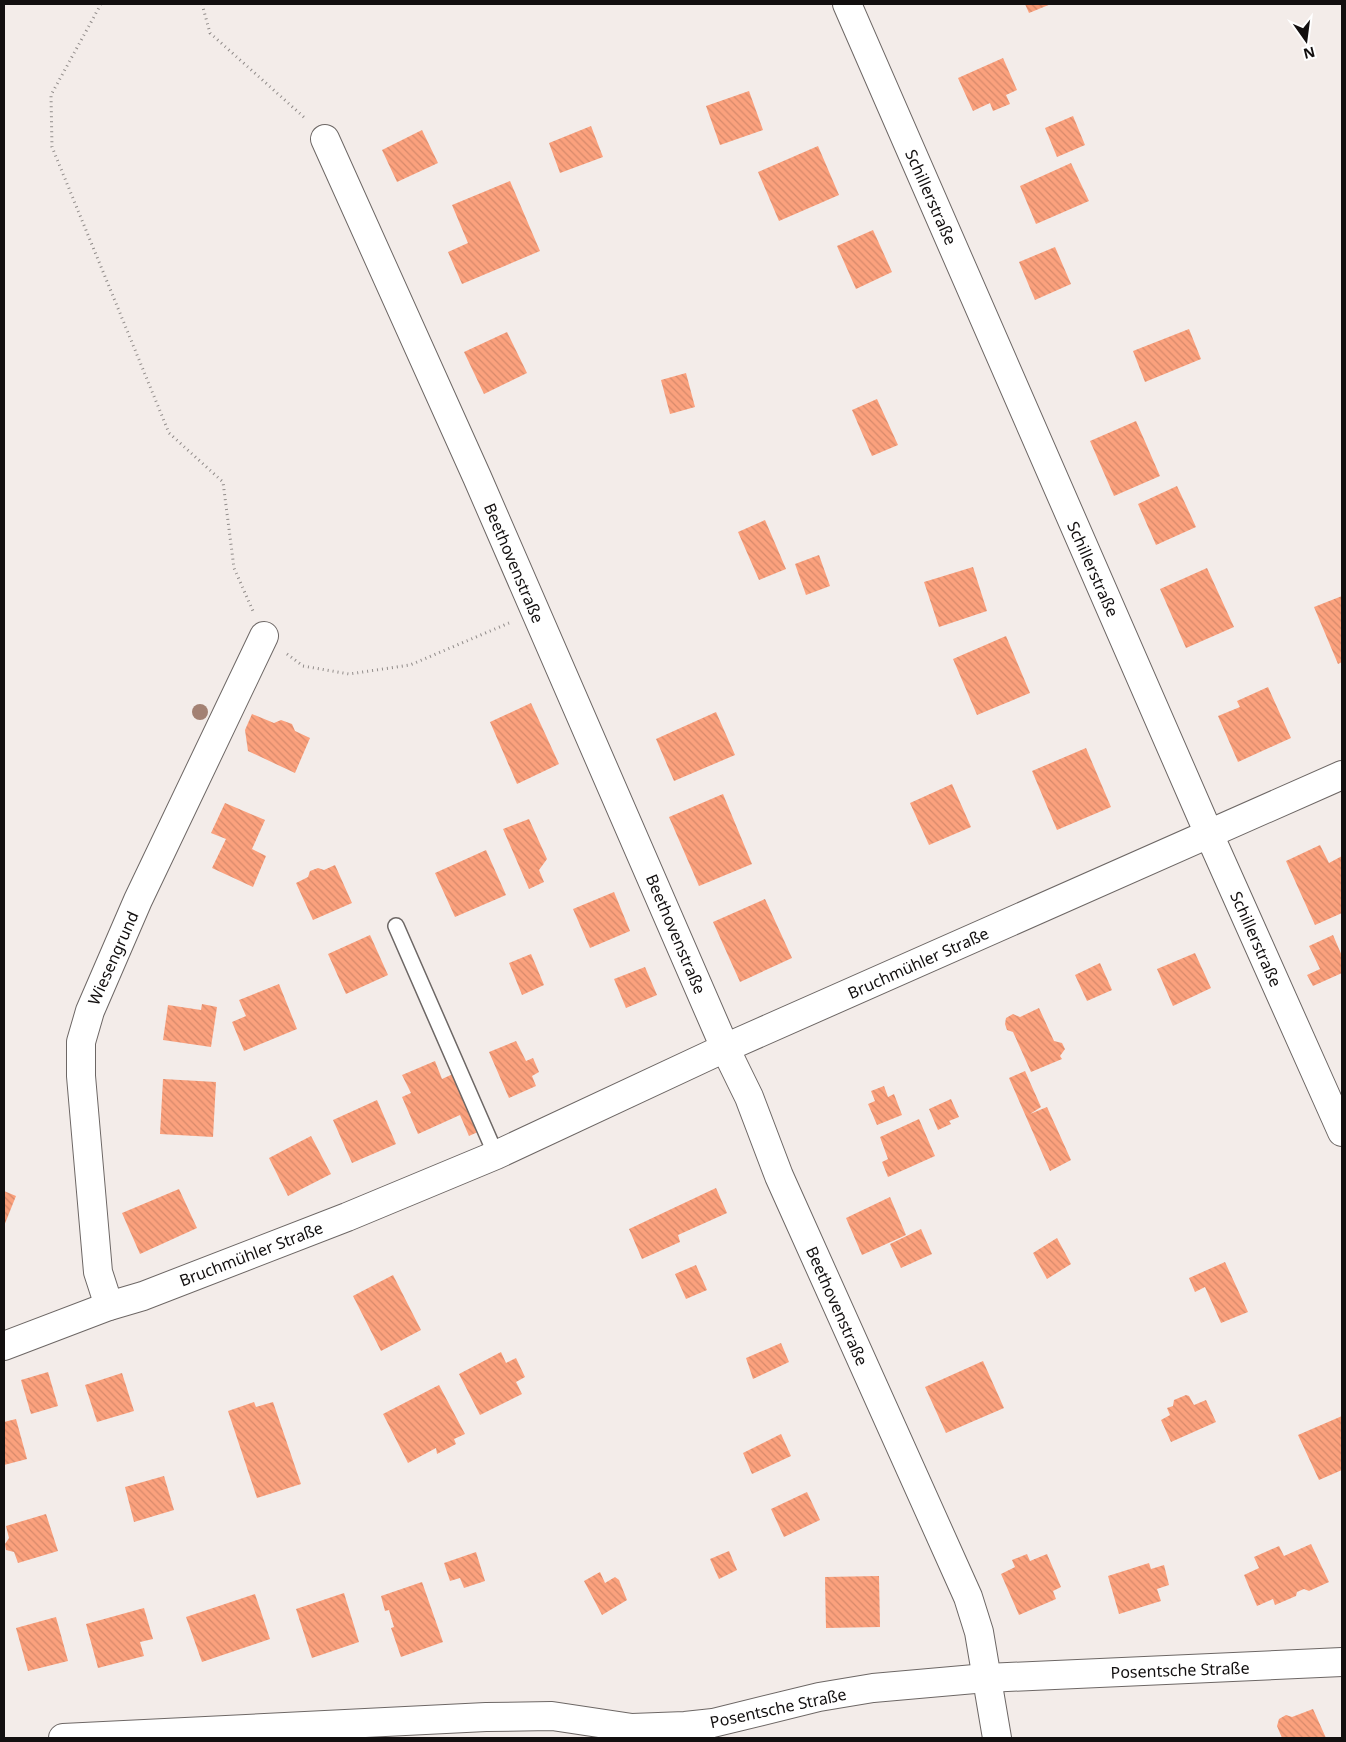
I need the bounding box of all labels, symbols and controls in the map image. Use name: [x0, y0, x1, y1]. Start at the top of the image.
north arrow: [1281, 15, 1331, 65]
text: N: [1301, 43, 1317, 64]
street label: Schillerstraße: [900, 146, 962, 248]
street label: Beethovenstraße: [479, 500, 549, 626]
street label: Schillerstraße: [1062, 518, 1124, 620]
street label: Beethovenstraße: [641, 871, 711, 997]
street label: Schillerstraße: [1225, 888, 1287, 990]
street label: Wiesengrund: [82, 908, 144, 1008]
street label: Bruchmühler Straße: [844, 922, 992, 1004]
street label: Bruchmühler Straße: [176, 1216, 326, 1292]
street label: Beethovenstraße: [801, 1243, 873, 1369]
street label: Posentsche Straße: [1110, 1657, 1250, 1683]
street label: Posentsche Straße: [708, 1683, 848, 1733]

